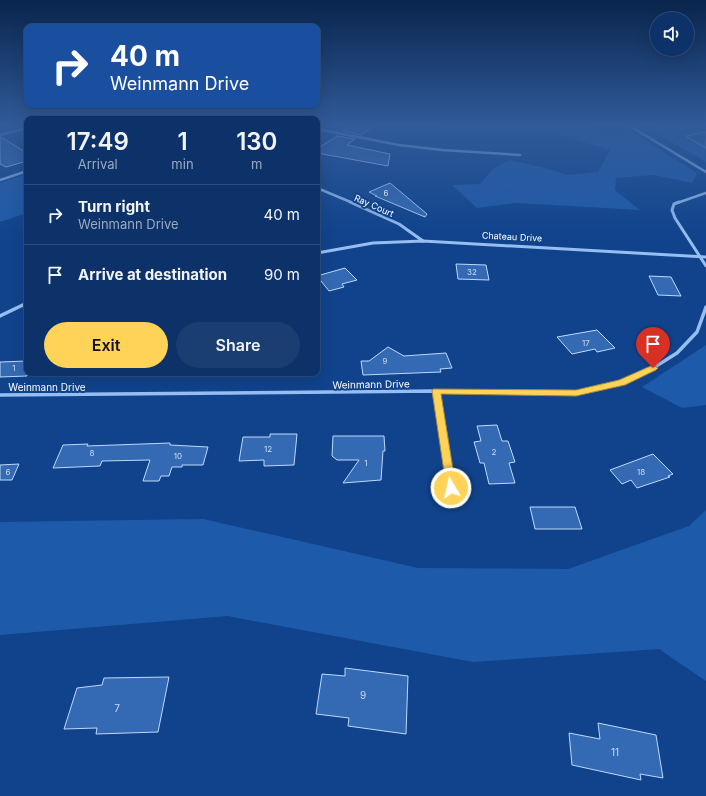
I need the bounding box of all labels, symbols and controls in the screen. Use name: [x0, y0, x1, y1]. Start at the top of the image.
map controls: [650, 12, 694, 56]
button: sound: [650, 12, 694, 56]
text: 40 m: [110, 39, 180, 73]
icon: right: [44, 40, 96, 92]
text: Weinmann Drive: [110, 73, 249, 94]
text: 17:49: [67, 127, 129, 156]
text: 1: [177, 127, 188, 156]
text: 130: [236, 127, 277, 156]
text: Arrival: [78, 156, 118, 172]
text: min: [171, 156, 194, 172]
text: m: [251, 156, 262, 172]
house number: 6: [384, 188, 389, 198]
street label: Ray Court: [353, 192, 396, 219]
text: Turn right: [78, 197, 150, 216]
icon: right: [44, 204, 66, 226]
text: 40 m: [263, 205, 300, 224]
text: Weinmann Drive: [78, 216, 179, 232]
street label: Chateau Drive: [482, 229, 542, 244]
icon: arrive: [44, 264, 66, 286]
text: Arrive at destination: [78, 265, 227, 284]
text: 90 m: [264, 265, 300, 284]
house number: 32: [467, 267, 477, 277]
button: Exit: [44, 322, 168, 368]
button: Share: [176, 322, 300, 368]
pin: [636, 327, 670, 368]
icon: arrive: [642, 333, 664, 355]
house number: 17: [582, 338, 590, 348]
house number: 9: [383, 356, 388, 366]
house number: 1: [12, 363, 16, 373]
street label: Weinmann Drive: [332, 377, 410, 391]
street label: Weinmann Drive: [8, 381, 86, 393]
house number: 12: [264, 444, 272, 454]
house number: 2: [492, 447, 497, 457]
house number: 8: [90, 448, 95, 458]
house number: 10: [174, 451, 182, 461]
house number: 1: [364, 458, 368, 468]
house number: 6: [6, 467, 11, 477]
position arrow: [430, 467, 472, 509]
house number: 18: [637, 467, 645, 477]
house number: 9: [360, 689, 366, 701]
house number: 7: [114, 702, 120, 714]
house number: 11: [611, 746, 619, 758]

